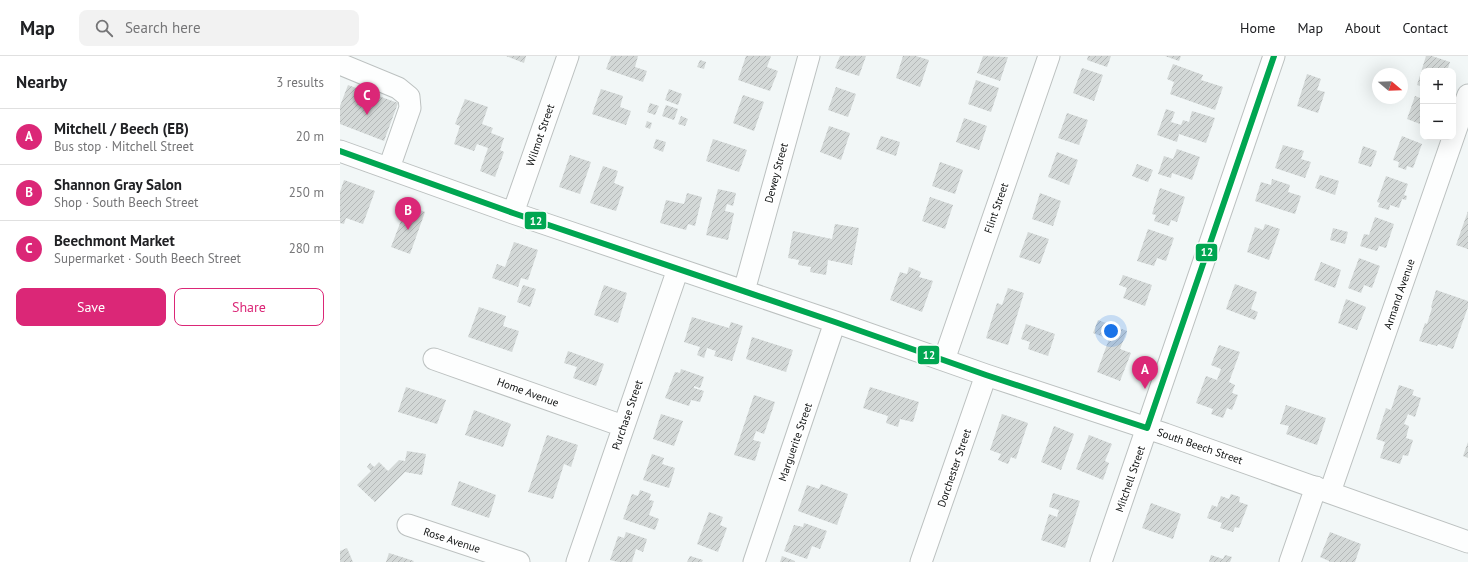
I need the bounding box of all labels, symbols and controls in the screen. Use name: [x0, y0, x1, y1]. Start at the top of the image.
search box: [79, 10, 359, 46]
text: Map: [20, 16, 55, 40]
icon: search: [93, 17, 115, 39]
text: Search here: [125, 18, 201, 37]
text: Home: [1240, 19, 1275, 37]
text: Map: [1297, 19, 1323, 37]
text: About: [1345, 19, 1381, 37]
text: Contact: [1403, 19, 1448, 37]
north arrow: [1372, 68, 1408, 104]
map controls: [1420, 68, 1456, 140]
button: +: [1420, 68, 1456, 104]
text: Nearby: [16, 71, 67, 93]
text: 3 results: [276, 74, 324, 91]
pin: C: [354, 82, 380, 115]
street label: Wilmot Street: [523, 102, 557, 168]
button: −: [1420, 104, 1456, 140]
text: Mitchell / Beech (EB): [54, 119, 189, 138]
text: A: [25, 128, 33, 145]
text: 20 m: [296, 128, 324, 145]
text: Bus stop · Mitchell Street: [54, 138, 194, 155]
street label: Dewey Street: [761, 141, 791, 205]
text: Shannon Gray Salon: [54, 175, 182, 194]
street label: Flint Street: [981, 181, 1011, 235]
text: B: [25, 184, 33, 201]
text: 250 m: [289, 184, 324, 201]
text: Shop · South Beech Street: [54, 194, 198, 211]
pin: B: [395, 197, 421, 230]
line badge: 12: [524, 211, 547, 230]
text: 12: [530, 214, 542, 228]
text: Beechmont Market: [54, 231, 175, 250]
text: C: [25, 240, 33, 257]
text: 280 m: [289, 240, 324, 257]
line badge: 12: [1195, 243, 1218, 262]
text: 12: [1201, 245, 1213, 259]
text: Supermarket · South Beech Street: [54, 250, 241, 267]
street label: Armand Avenue: [1380, 257, 1418, 331]
button: Save: [16, 288, 166, 326]
button: Share: [174, 288, 324, 326]
your location: [1101, 321, 1121, 341]
line badge: 12: [917, 345, 940, 365]
text: 12: [923, 348, 935, 362]
pin: A: [1132, 356, 1158, 389]
street label: Home Avenue: [495, 374, 561, 410]
street label: Purchase Street: [608, 378, 646, 452]
street label: Marguerite Street: [775, 401, 815, 483]
street label: South Beech Street: [1155, 425, 1245, 467]
street label: Dorchester Street: [934, 427, 974, 509]
street label: Mitchell Street: [1112, 444, 1148, 514]
street label: Rose Avenue: [422, 524, 483, 556]

